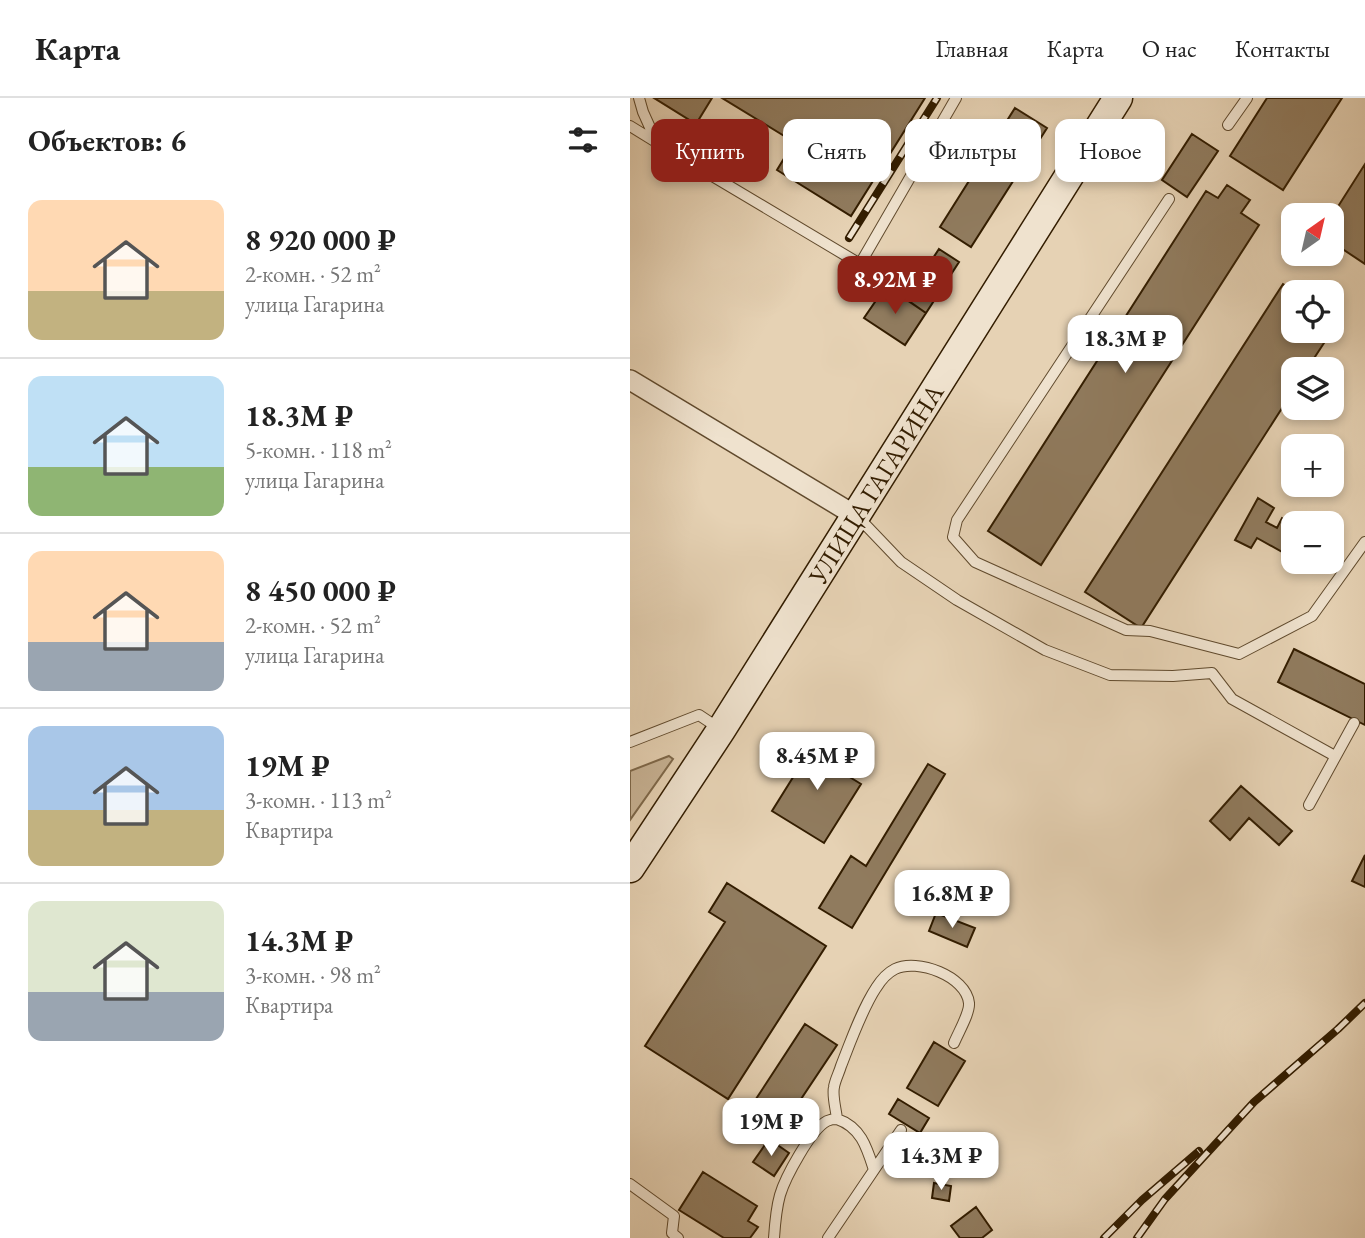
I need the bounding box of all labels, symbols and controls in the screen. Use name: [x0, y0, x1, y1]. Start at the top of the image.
text: Карта: [35, 27, 120, 70]
text: Главная: [935, 33, 1009, 64]
text: Карта: [1047, 33, 1104, 64]
text: О нас: [1142, 33, 1197, 64]
text: Контакты: [1235, 33, 1330, 64]
chip: Купить: [651, 119, 769, 182]
chip: Снять: [783, 119, 891, 182]
chip: Фильтры: [905, 119, 1041, 182]
chip: Новое: [1055, 119, 1165, 182]
text: Объектов: 6: [28, 121, 186, 160]
icon: filters: [564, 121, 602, 159]
north arrow: [1281, 203, 1344, 266]
map controls: [1281, 203, 1344, 574]
text: 8 920 000 ₽: [245, 220, 396, 259]
icon: home: [84, 228, 168, 312]
pin: 8.92M ₽: [830, 256, 960, 316]
text: 2-комн. · 52 m²: [245, 259, 381, 289]
text: 8.92M ₽: [854, 264, 936, 294]
button: locate: [1281, 280, 1344, 343]
text: улица Гагарина: [245, 289, 384, 319]
pin: 18.3M ₽: [1060, 316, 1190, 375]
text: 18.3M ₽: [1084, 323, 1166, 353]
button: layers: [1281, 357, 1344, 420]
street label: УЛИЦА ГАГАРИНА: [800, 377, 952, 591]
text: 18.3M ₽: [245, 396, 353, 435]
icon: home: [84, 404, 168, 488]
button: +: [1281, 434, 1344, 497]
text: 5-комн. · 118 m²: [245, 435, 392, 465]
text: улица Гагарина: [245, 465, 384, 495]
button: −: [1281, 511, 1344, 574]
text: 8 450 000 ₽: [245, 571, 396, 610]
icon: home: [84, 579, 168, 663]
text: 2-комн. · 52 m²: [245, 610, 381, 640]
text: улица Гагарина: [245, 640, 384, 670]
pin: 8.45M ₽: [752, 732, 882, 792]
text: 8.45M ₽: [776, 740, 858, 770]
text: 19M ₽: [245, 746, 330, 785]
icon: home: [84, 754, 168, 838]
text: 3-комн. · 113 m²: [245, 785, 392, 815]
text: Квартира: [245, 815, 333, 845]
pin: 16.8M ₽: [887, 870, 1017, 930]
text: 16.8M ₽: [911, 878, 993, 908]
text: 14.3M ₽: [245, 921, 353, 960]
icon: home: [84, 929, 168, 1013]
text: 3-комн. · 98 m²: [245, 960, 381, 990]
text: Квартира: [245, 990, 333, 1020]
pin: 19M ₽: [722, 1098, 820, 1158]
text: 19M ₽: [738, 1106, 804, 1136]
pin: 14.3M ₽: [876, 1132, 1006, 1192]
text: 14.3M ₽: [900, 1140, 982, 1170]

